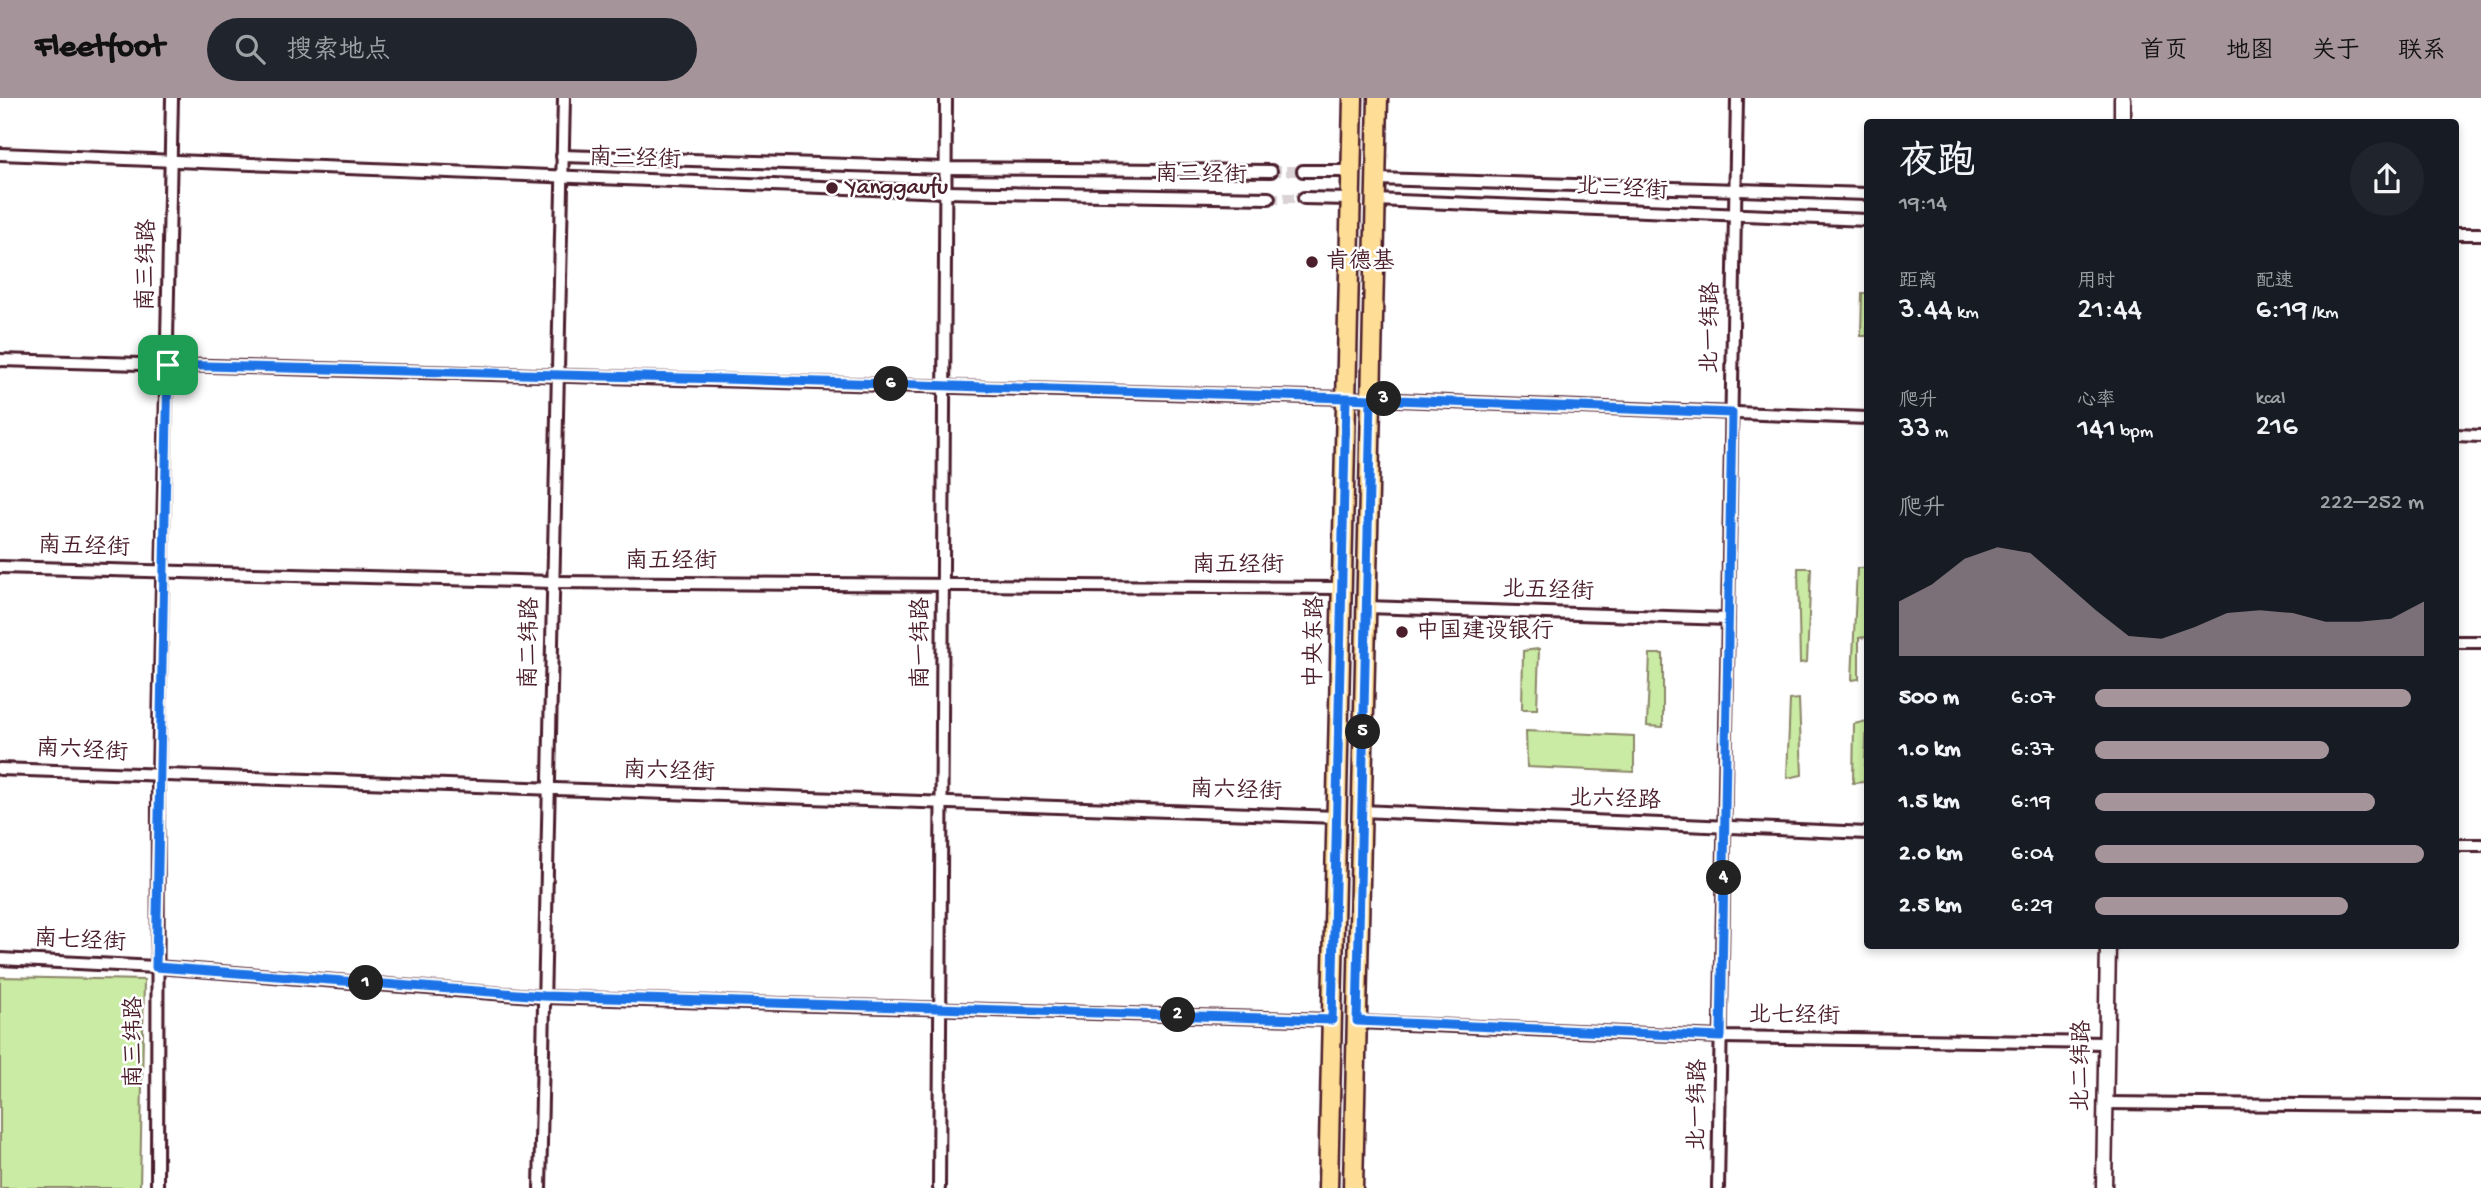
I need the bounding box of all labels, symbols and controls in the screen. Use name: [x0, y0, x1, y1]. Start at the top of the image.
search box: [207, 18, 697, 81]
text: Fleetfoot: [35, 30, 165, 68]
icon: search: [231, 30, 269, 68]
text: 搜索地点: [287, 37, 391, 68]
text: 首页: [2140, 38, 2188, 67]
text: 地图: [2226, 38, 2274, 67]
text: 关于: [2312, 38, 2360, 67]
text: 联系: [2398, 38, 2446, 67]
button: share: [2350, 142, 2424, 216]
text: 夜跑: [1899, 143, 1975, 187]
street label: 南三经街: [589, 144, 681, 175]
street label: 南三经街: [1155, 161, 1247, 190]
street label: 北三经街: [1575, 174, 1669, 206]
place label: Yanggaufu: [844, 175, 948, 202]
marker: Yanggaufu: [824, 180, 840, 196]
text: 19:14: [1899, 191, 1947, 218]
street label: 南三纬路: [133, 219, 162, 311]
place label: 肯德基: [1326, 248, 1395, 276]
marker: 肯德基: [1304, 254, 1320, 270]
text: 距离: [1899, 271, 1937, 294]
text: 用时: [2077, 271, 2115, 294]
text: 配速: [2256, 271, 2294, 294]
street label: 北一纬路: [1697, 282, 1726, 374]
text: 3.44: [1899, 294, 1952, 329]
text: 21:44: [2077, 294, 2142, 329]
text: 6:19: [2256, 294, 2307, 329]
text: km: [1952, 302, 1979, 325]
text: /km: [2307, 302, 2338, 325]
pin: [138, 335, 198, 395]
icon: arrive: [149, 346, 187, 384]
pin: 6: [874, 366, 908, 402]
text: 6: [886, 372, 895, 395]
pin: 3: [1366, 382, 1402, 416]
text: 3: [1379, 387, 1388, 410]
text: kcal: [2256, 388, 2285, 411]
text: 爬升: [1899, 390, 1937, 413]
text: 心率: [2077, 390, 2115, 413]
text: 216: [2256, 411, 2298, 446]
text: 33: [1899, 413, 1930, 448]
text: 141: [2077, 413, 2116, 448]
text: m: [1930, 421, 1948, 444]
text: bpm: [2116, 421, 2153, 444]
text: 222–252 m: [2320, 490, 2424, 517]
text: 爬升: [1899, 496, 1945, 523]
street label: 南五经街: [38, 532, 130, 563]
street label: 南五经街: [625, 548, 717, 576]
street label: 南五经街: [1192, 552, 1284, 580]
street label: 北五经街: [1502, 577, 1594, 607]
street label: 中央东路: [1300, 596, 1330, 688]
street label: 南二纬路: [516, 597, 545, 689]
street label: 南一纬路: [908, 597, 936, 689]
place label: 中国建设银行: [1416, 618, 1554, 646]
marker: 中国建设银行: [1394, 624, 1410, 640]
text: 500 m: [1899, 685, 1959, 712]
text: 6:07: [2011, 685, 2055, 712]
pin: 5: [1346, 714, 1380, 750]
text: 5: [1358, 720, 1368, 743]
street label: 南六经街: [35, 735, 129, 768]
text: 1.0 km: [1899, 737, 1961, 764]
text: 6:37: [2011, 737, 2054, 764]
street label: 南六经街: [623, 757, 715, 788]
street label: 南六经街: [1190, 776, 1282, 807]
street label: 北六经路: [1569, 785, 1661, 816]
text: 1.5 km: [1899, 789, 1960, 816]
text: 6:19: [2011, 789, 2051, 816]
text: 2.0 km: [1899, 841, 1963, 868]
text: 6:04: [2011, 841, 2054, 868]
pin: 4: [1706, 860, 1742, 896]
text: 4: [1719, 866, 1728, 889]
text: 2.5 km: [1899, 893, 1962, 920]
text: 6:29: [2011, 893, 2053, 920]
street label: 南七经街: [33, 925, 127, 958]
pin: 1: [348, 966, 384, 1001]
text: 1: [362, 971, 369, 994]
street label: 南三纬路: [121, 996, 149, 1088]
pin: 2: [1160, 998, 1196, 1032]
text: 2: [1173, 1003, 1182, 1026]
street label: 北七经街: [1748, 1003, 1840, 1031]
street label: 北二纬路: [2068, 1020, 2097, 1112]
street label: 北一纬路: [1684, 1059, 1713, 1151]

